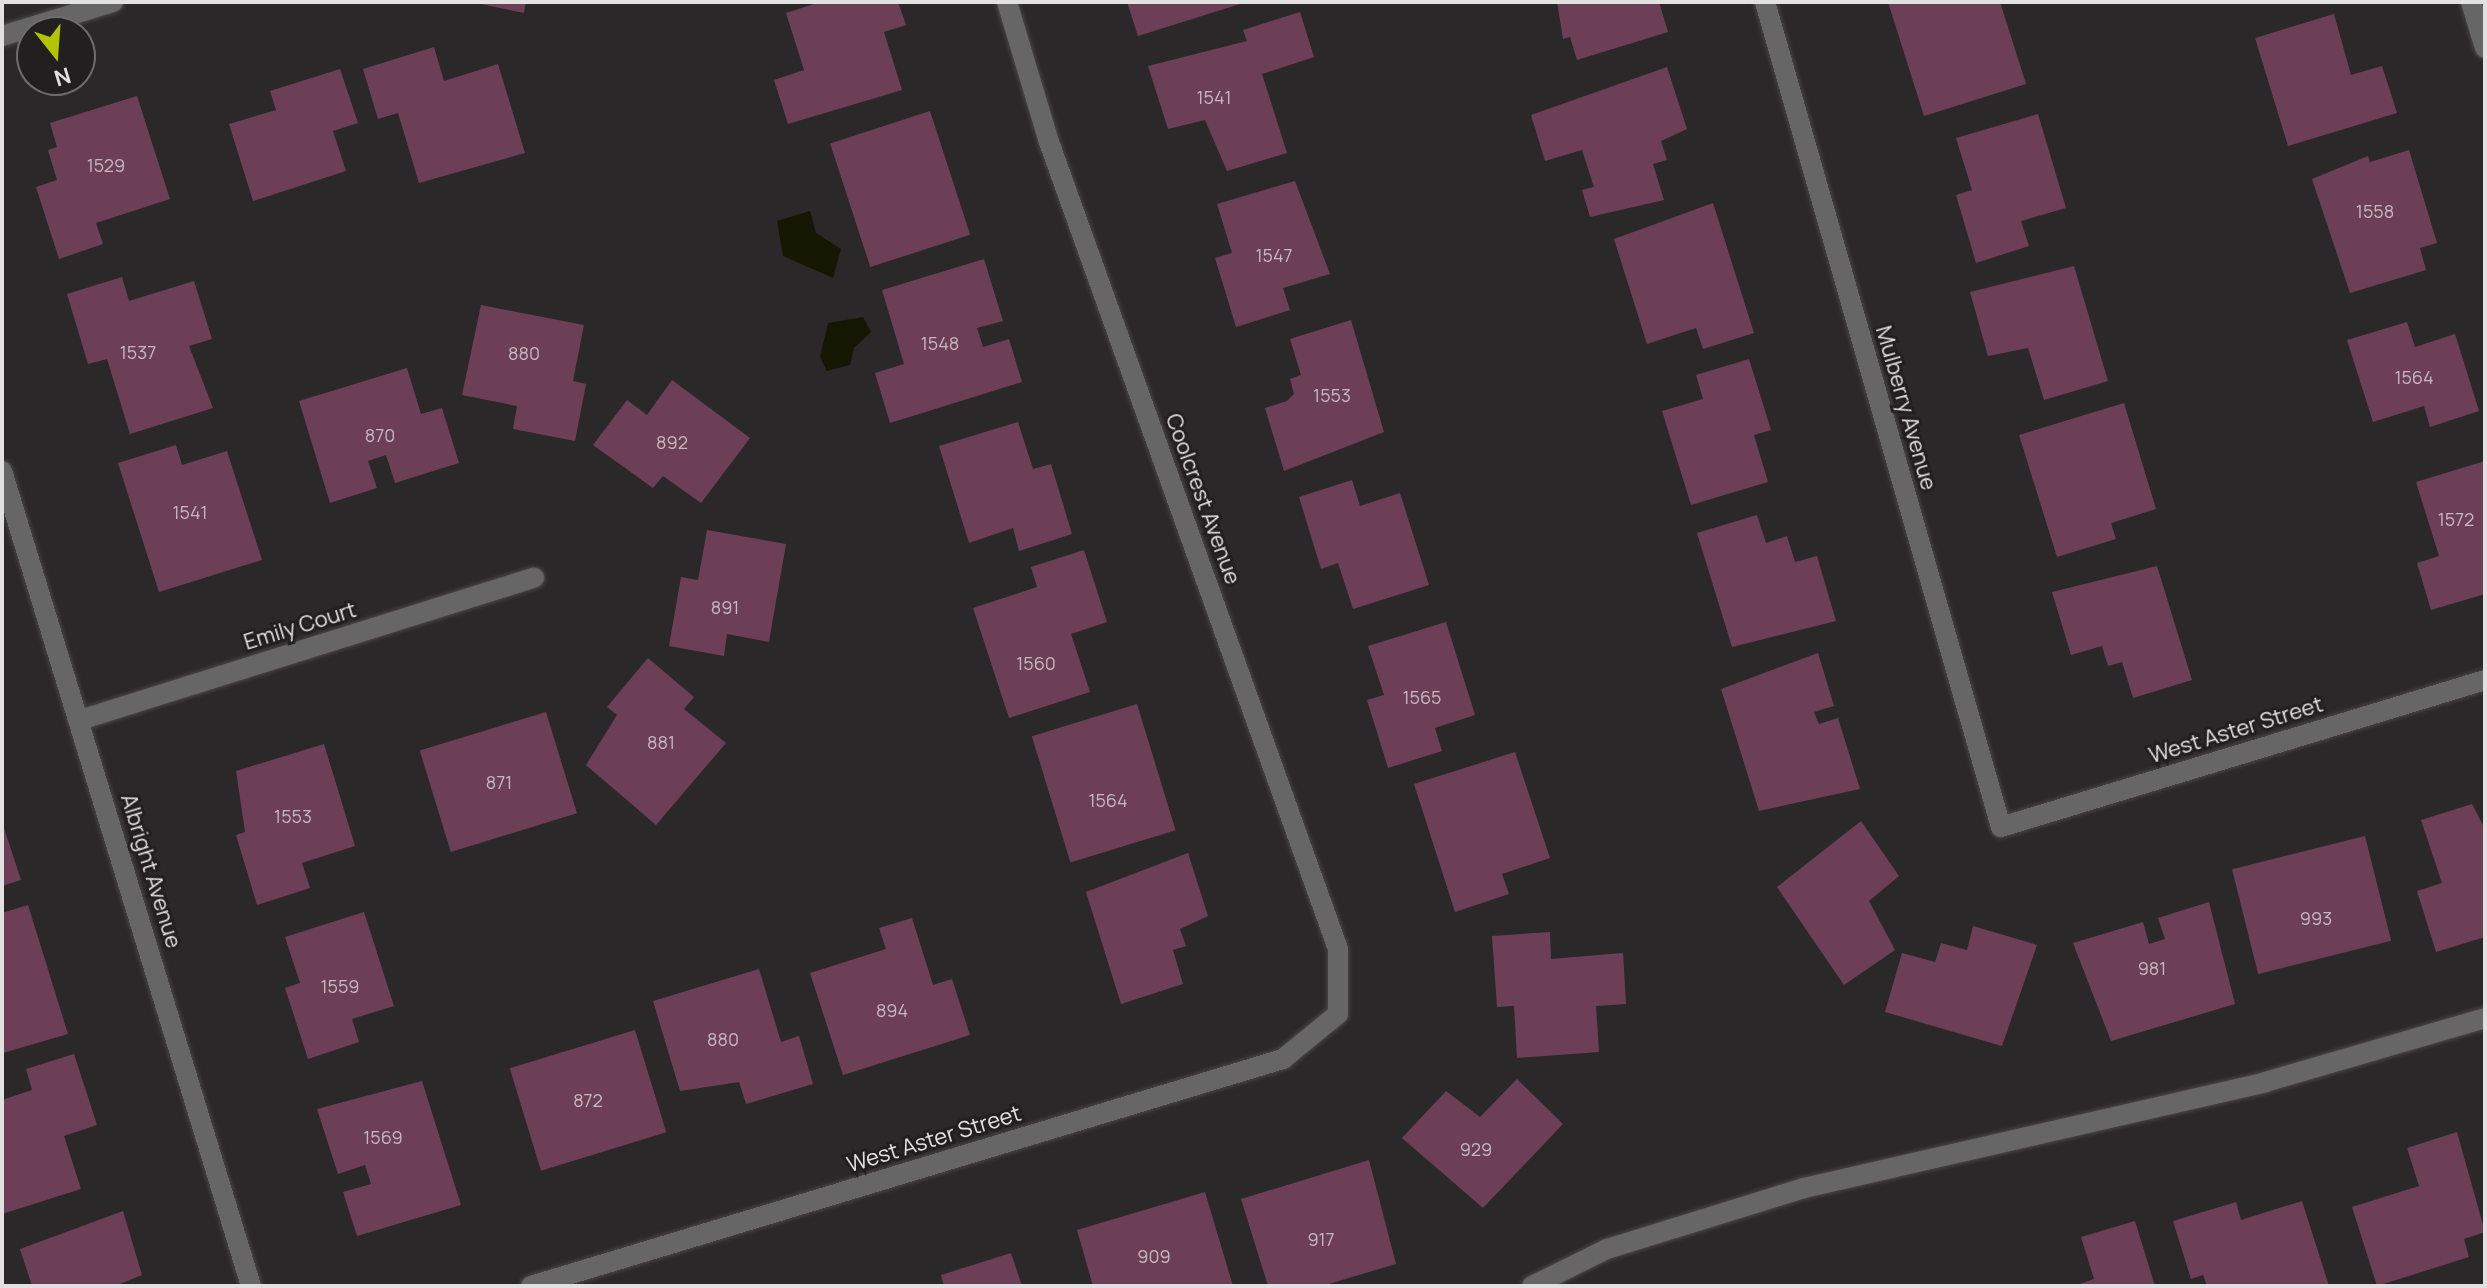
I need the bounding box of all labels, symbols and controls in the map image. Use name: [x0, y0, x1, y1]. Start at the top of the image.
north arrow: [16, 16, 96, 96]
text: N: [51, 60, 74, 94]
house number: 1541: [1196, 86, 1232, 108]
house number: 1529: [87, 154, 125, 176]
house number: 1558: [2356, 200, 2394, 222]
house number: 1547: [1255, 244, 1293, 266]
street label: Mulberry Avenue: [1870, 323, 1942, 493]
house number: 1548: [921, 332, 959, 354]
house number: 1537: [120, 341, 156, 363]
house number: 880: [508, 342, 540, 364]
house number: 1564: [2394, 366, 2434, 388]
house number: 1553: [1313, 384, 1351, 406]
street label: Coolcrest Avenue: [1160, 410, 1246, 588]
house number: 870: [365, 424, 395, 446]
house number: 892: [656, 431, 688, 453]
house number: 1541: [172, 501, 208, 523]
house number: 1572: [2438, 508, 2474, 530]
street label: Emily Court: [241, 596, 359, 656]
house number: 891: [711, 596, 739, 618]
house number: 1560: [1016, 652, 1056, 674]
house number: 1565: [1403, 686, 1441, 708]
street label: West Aster Street: [2146, 691, 2326, 769]
house number: 881: [647, 731, 675, 753]
house number: 871: [486, 771, 512, 793]
house number: 1564: [1088, 789, 1128, 811]
street label: Albright Avenue: [115, 791, 187, 951]
house number: 1553: [274, 805, 312, 827]
house number: 993: [2300, 907, 2332, 929]
house number: 981: [2138, 957, 2166, 979]
house number: 1559: [321, 975, 359, 997]
house number: 894: [876, 999, 908, 1021]
house number: 880: [707, 1028, 739, 1050]
house number: 872: [573, 1089, 603, 1111]
street label: West Aster Street: [844, 1100, 1024, 1178]
house number: 1569: [363, 1126, 403, 1148]
house number: 929: [1460, 1138, 1492, 1160]
house number: 917: [1307, 1228, 1335, 1250]
house number: 909: [1137, 1245, 1171, 1267]

